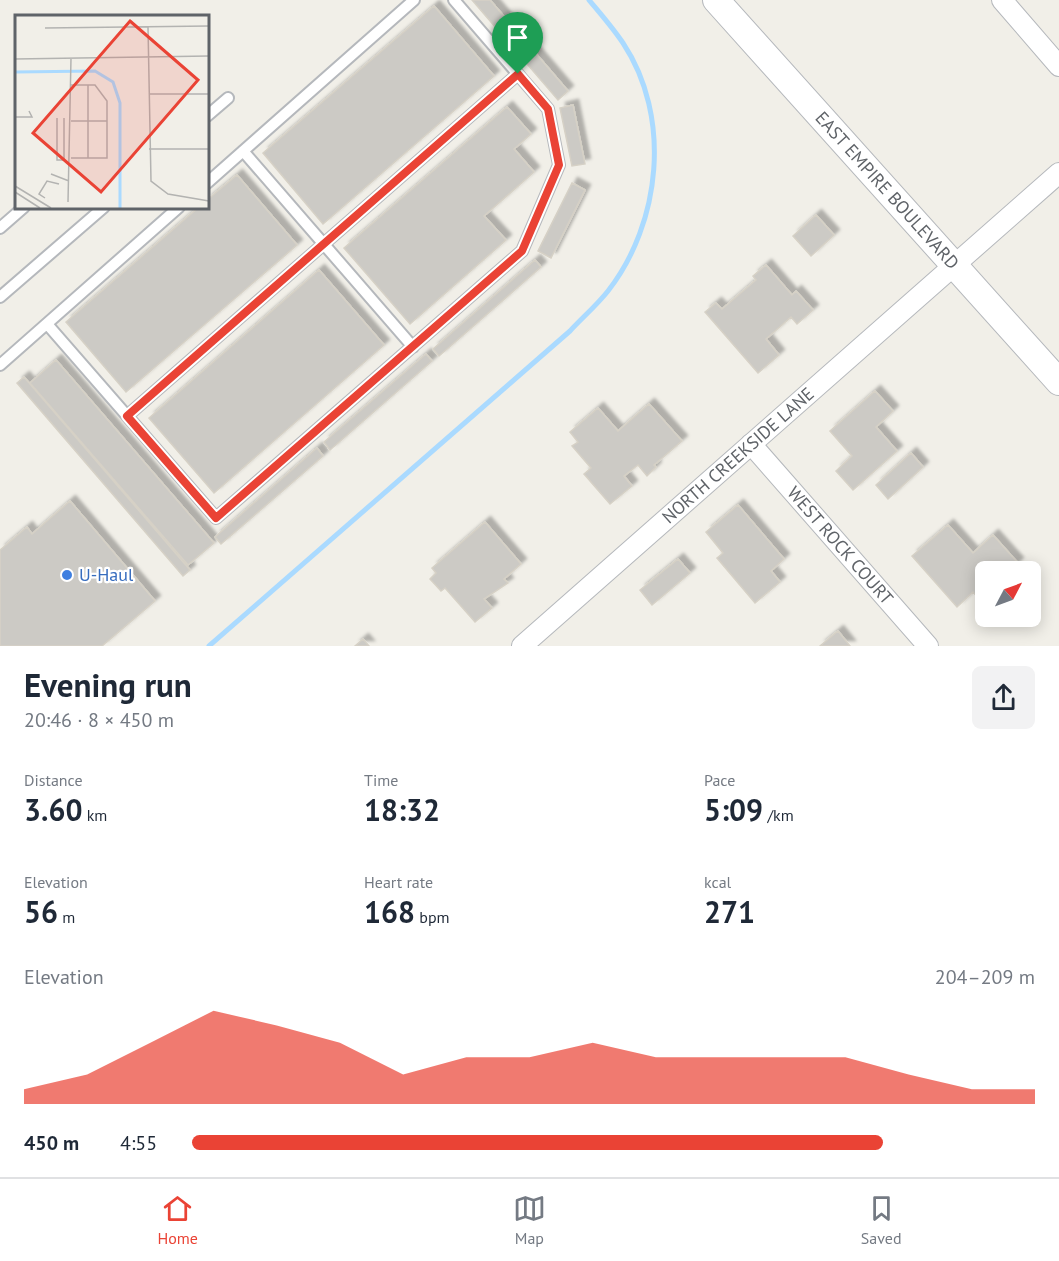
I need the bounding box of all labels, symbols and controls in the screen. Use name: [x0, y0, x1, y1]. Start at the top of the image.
pin: [492, 12, 543, 74]
inset map: [15, 15, 208, 208]
icon: arrive: [501, 21, 534, 54]
street label: EAST EMPIRE BOULEVARD: [811, 106, 964, 274]
street label: NORTH CREEKSIDE LANE: [657, 382, 819, 528]
street label: WEST ROCK COURT: [782, 481, 898, 609]
north arrow: [975, 561, 1041, 627]
map controls: [975, 561, 1041, 627]
place label: U-Haul: [79, 563, 134, 586]
marker: U-Haul: [60, 568, 74, 582]
text: Evening run: [24, 663, 192, 706]
button: share: [972, 666, 1035, 729]
text: 20:46 · 8 × 450 m: [24, 707, 174, 733]
text: Distance: [24, 770, 83, 790]
text: Time: [364, 770, 398, 790]
text: Pace: [704, 770, 735, 790]
text: 3.60: [24, 790, 82, 829]
text: 18:32: [364, 790, 440, 829]
text: 5:09: [704, 790, 763, 829]
text: km: [82, 805, 107, 825]
text: /km: [763, 805, 794, 825]
text: Elevation: [24, 872, 88, 892]
text: Heart rate: [364, 872, 433, 892]
text: kcal: [704, 872, 731, 892]
text: 56: [24, 892, 58, 931]
text: 168: [364, 892, 415, 931]
text: 271: [704, 892, 755, 931]
text: m: [58, 907, 75, 927]
text: bpm: [415, 907, 450, 927]
text: Elevation: [24, 964, 104, 990]
text: 204–209 m: [935, 964, 1035, 990]
text: 450 m: [24, 1130, 79, 1156]
text: 4:55: [120, 1130, 157, 1156]
tab: Home: [157, 1192, 198, 1248]
tab: Map: [513, 1192, 546, 1248]
tab: Saved: [861, 1192, 902, 1248]

